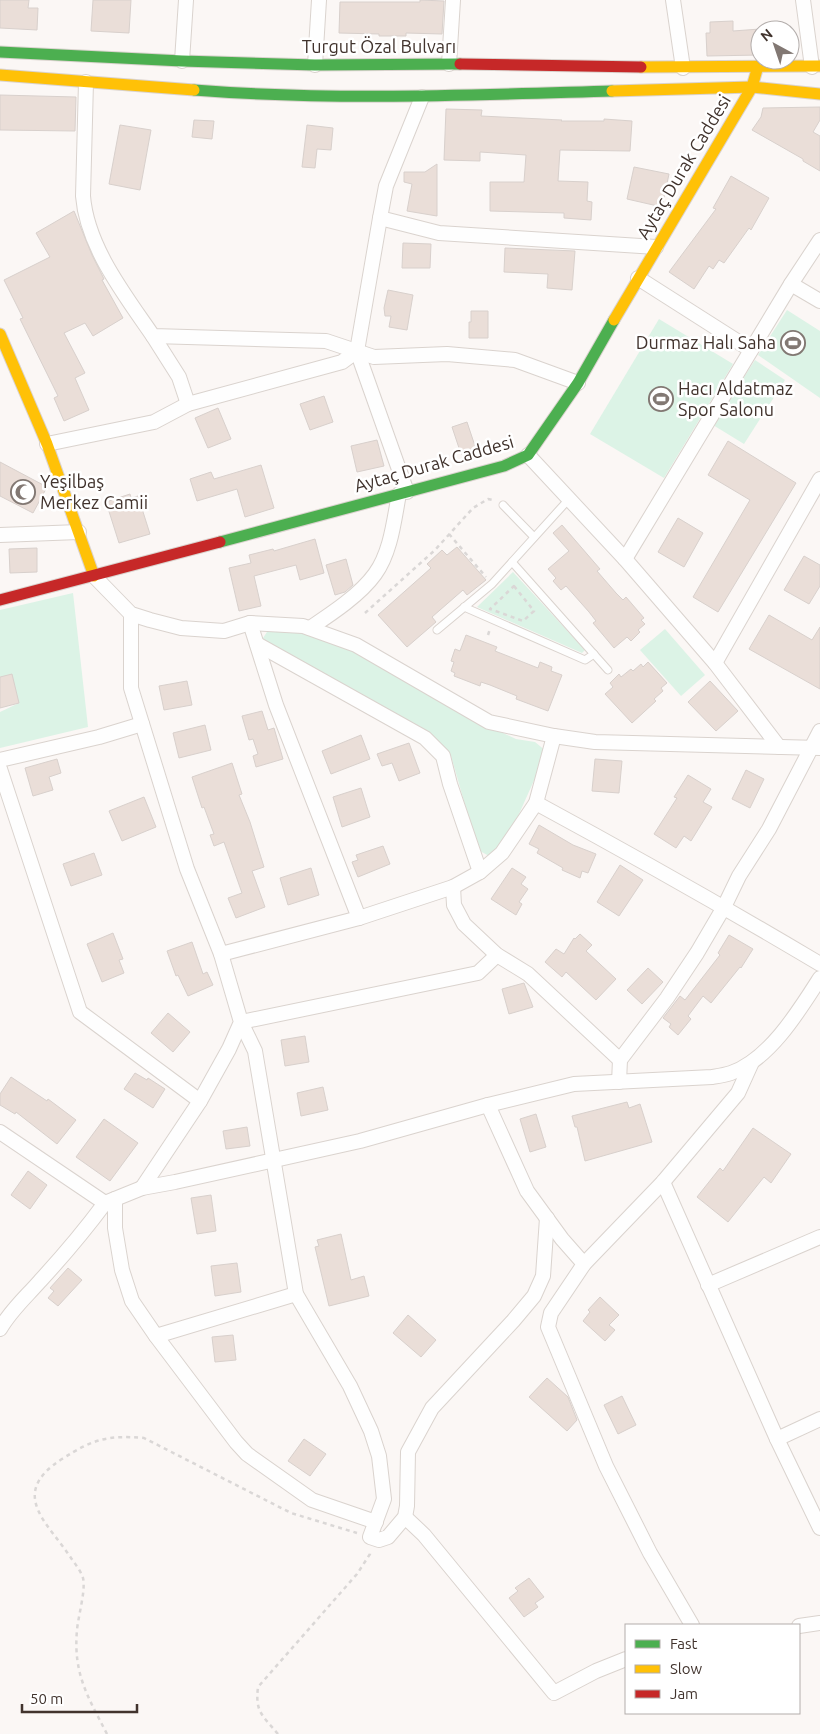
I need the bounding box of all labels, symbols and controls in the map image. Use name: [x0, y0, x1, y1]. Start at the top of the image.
north arrow: [750, 20, 800, 70]
text: N: [757, 26, 776, 45]
street label: Turgut Özal Bulvarı: [302, 36, 456, 56]
street label: Aytaç Durak Caddesi: [632, 91, 734, 242]
sports icon: Durmaz Halı Saha: [780, 330, 806, 356]
place label: Durmaz Halı Saha: [636, 332, 776, 352]
place label: Hacı Aldatmaz Spor Salonu: [678, 378, 793, 419]
sports icon: Hacı Aldatmaz Spor Salonu: [648, 386, 674, 412]
street label: Aytaç Durak Caddesi: [352, 431, 516, 495]
place label: Yeşilbaş Merkez Camii: [40, 471, 148, 512]
mosque icon: Yeşilbaş Merkez Camii: [10, 479, 36, 505]
legend: [625, 1624, 800, 1714]
text: Fast: [670, 1635, 698, 1652]
text: Slow: [670, 1660, 703, 1677]
scale bar: [22, 1682, 138, 1714]
text: Jam: [670, 1685, 698, 1702]
text: 50 m: [30, 1690, 63, 1707]

